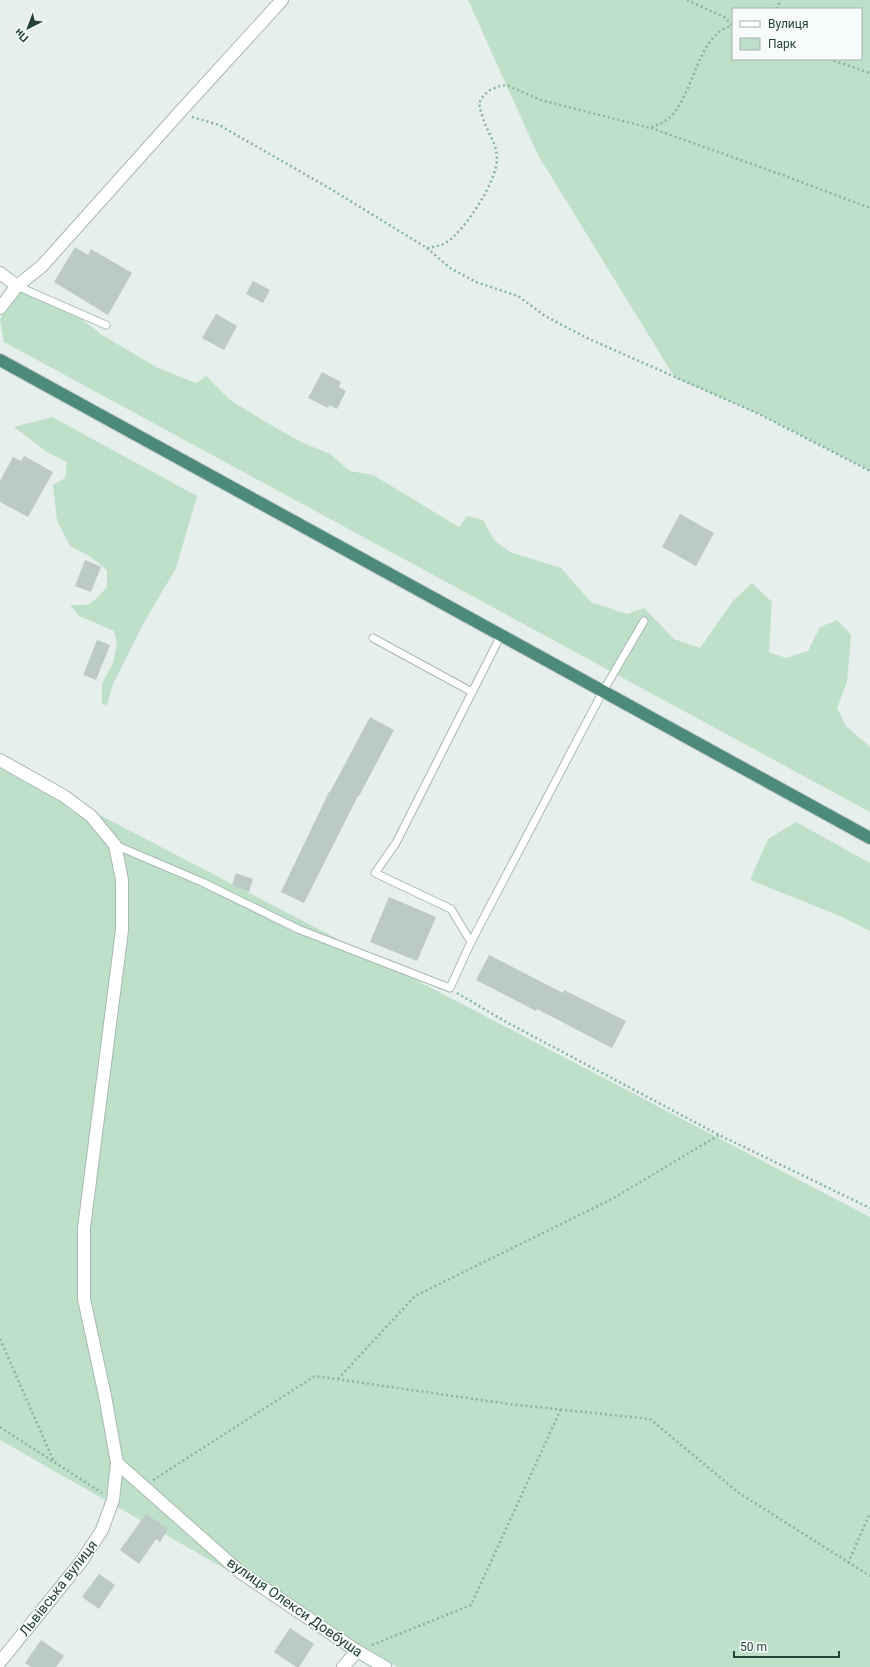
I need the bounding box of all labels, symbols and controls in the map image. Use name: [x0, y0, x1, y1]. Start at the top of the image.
north arrow: [8, 8, 48, 48]
legend: [732, 8, 862, 60]
text: Вулиця: [768, 17, 809, 31]
text: Пн: [12, 26, 31, 45]
text: Парк: [768, 37, 797, 51]
street label: Львівська вулиця: [16, 1537, 100, 1639]
street label: вулиця Олекси Довбуша: [224, 1554, 366, 1660]
scale bar: [734, 1633, 839, 1659]
text: 50 m: [740, 1640, 767, 1654]

